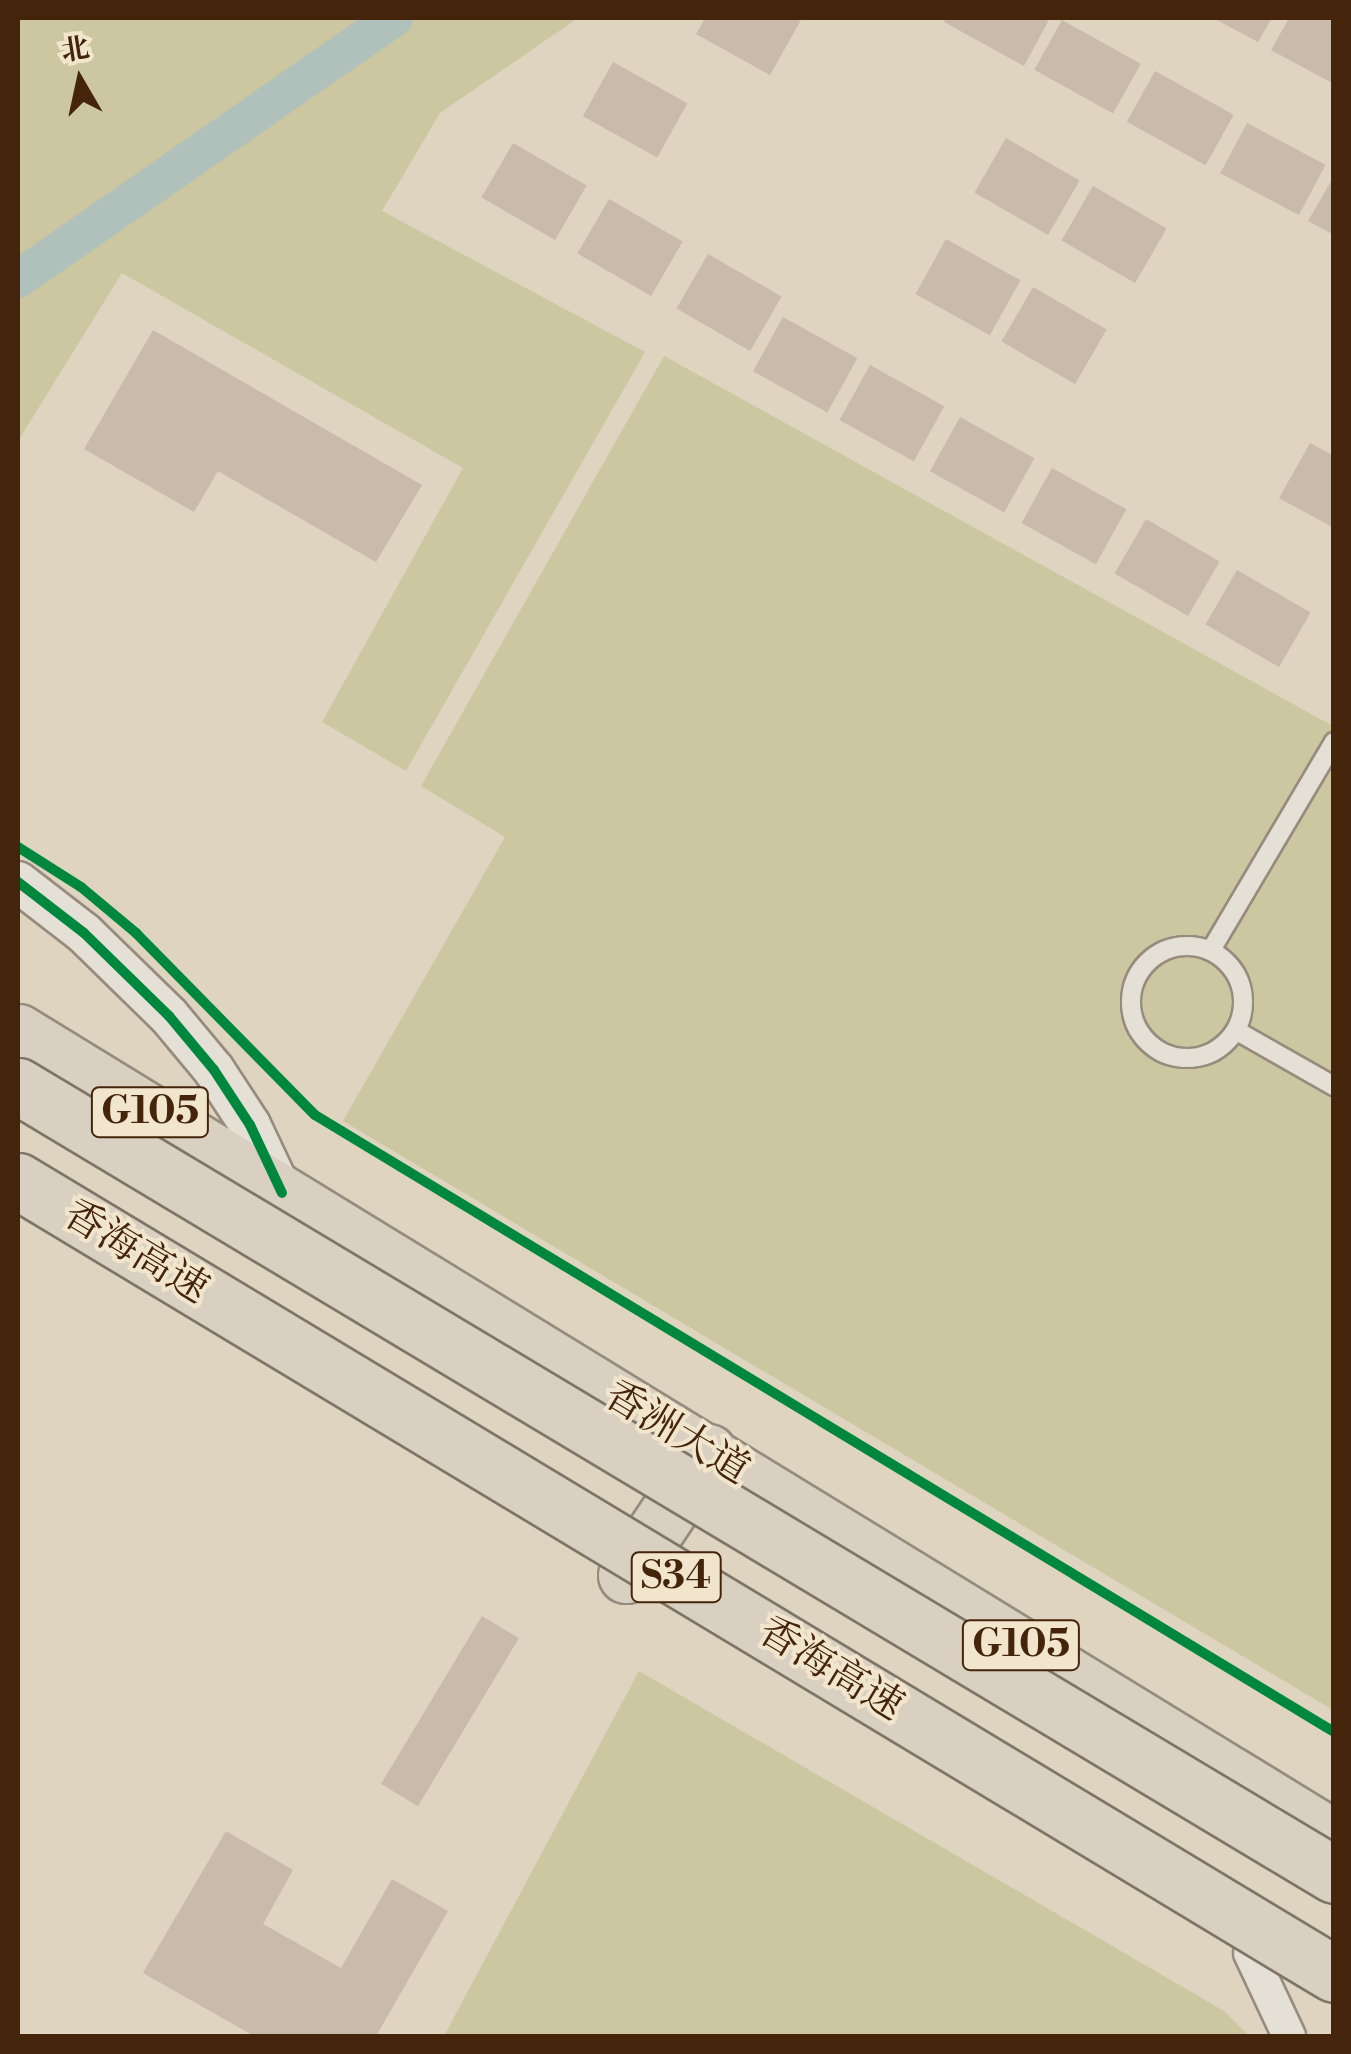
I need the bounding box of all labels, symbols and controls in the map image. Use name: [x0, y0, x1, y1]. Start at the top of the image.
north arrow: [30, 30, 130, 130]
text: 北: [59, 30, 92, 69]
road number: G105: [90, 1079, 210, 1145]
street label: 香海高速: [55, 1190, 217, 1314]
street label: 香洲大道: [596, 1371, 758, 1495]
road number: S34: [628, 1544, 724, 1610]
street label: 香海高速: [750, 1607, 912, 1731]
road number: G105: [961, 1612, 1081, 1678]

